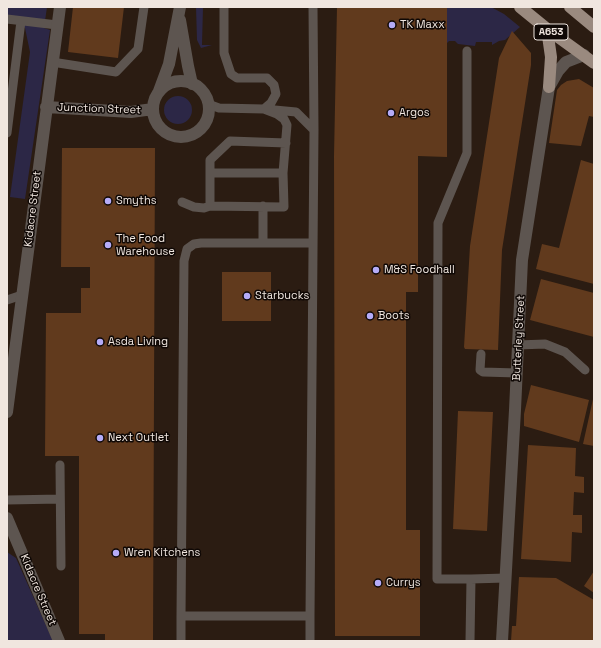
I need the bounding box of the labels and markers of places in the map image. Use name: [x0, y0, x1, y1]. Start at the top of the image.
place label: TK Maxx: [400, 18, 445, 32]
marker: TK Maxx: [387, 20, 397, 30]
place label: Argos: [399, 106, 430, 120]
marker: Argos: [386, 108, 396, 118]
place label: Smyths: [116, 194, 156, 208]
marker: Smyths: [103, 196, 113, 206]
place label: The Food Warehouse: [116, 232, 175, 258]
marker: The Food Warehouse: [103, 240, 113, 250]
place label: M&S Foodhall: [384, 263, 455, 277]
marker: M&S Foodhall: [371, 265, 381, 275]
place label: Starbucks: [255, 289, 309, 303]
marker: Starbucks: [242, 291, 252, 301]
place label: Boots: [378, 309, 410, 323]
marker: Boots: [365, 311, 375, 321]
place label: Asda Living: [108, 335, 168, 349]
marker: Asda Living: [95, 337, 105, 347]
place label: Next Outlet: [108, 431, 169, 445]
marker: Next Outlet: [95, 433, 105, 443]
place label: Wren Kitchens: [124, 546, 200, 560]
marker: Wren Kitchens: [111, 548, 121, 558]
place label: Currys: [386, 576, 421, 590]
marker: Currys: [373, 578, 383, 588]

